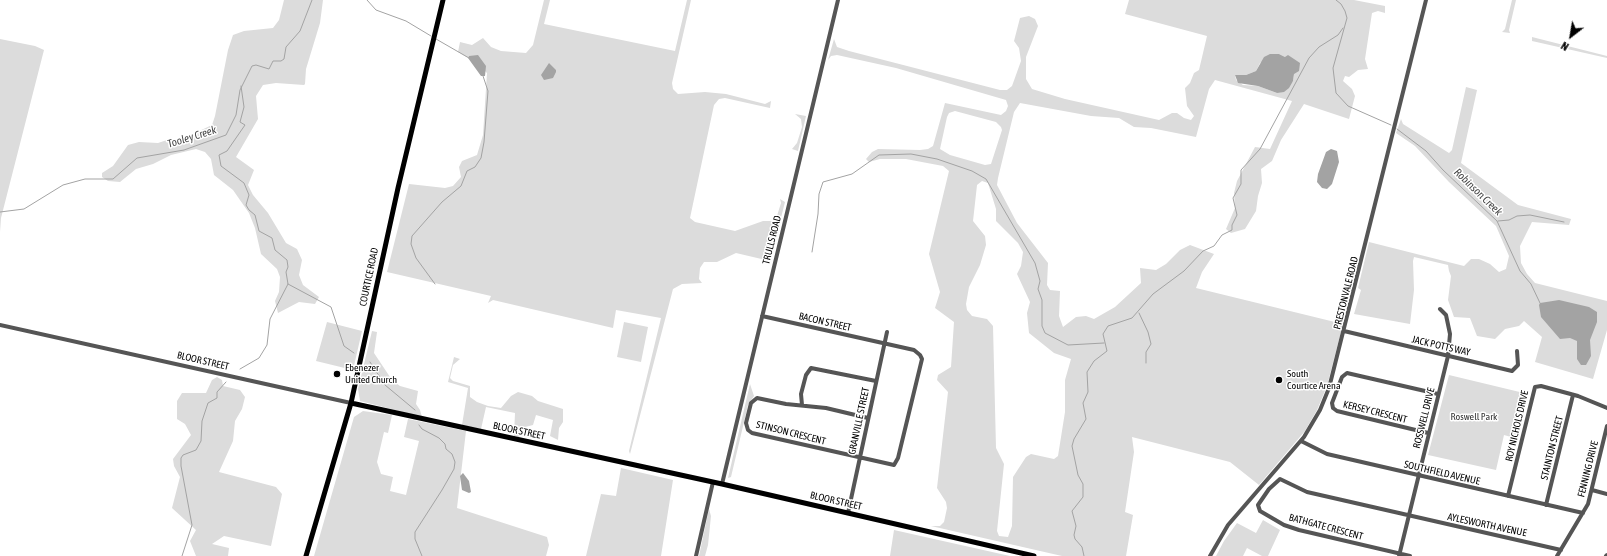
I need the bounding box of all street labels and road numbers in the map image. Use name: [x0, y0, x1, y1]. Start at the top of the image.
street label: TRULLS ROAD: [760, 214, 784, 266]
street label: COURTICE ROAD: [357, 247, 381, 307]
street label: PRESTONVALE ROAD: [1331, 255, 1361, 331]
street label: BACON STREET: [798, 310, 852, 334]
street label: JACK POTTS WAY: [1411, 333, 1471, 359]
street label: BLOOR STREET: [176, 349, 230, 373]
street label: GRANVILLE STREET: [846, 386, 872, 456]
street label: ROSSWELL DRIVE: [1411, 386, 1437, 450]
street label: ROY NICHOLS DRIVE: [1503, 389, 1531, 463]
street label: KERSEY CRESCENT: [1342, 398, 1408, 426]
street label: STAINTON STREET: [1538, 415, 1566, 481]
street label: STINSON CRESCENT: [755, 419, 827, 447]
street label: BLOOR STREET: [492, 420, 546, 442]
street label: FENNING DRIVE: [1575, 440, 1601, 498]
street label: SOUTHFIELD AVENUE: [1403, 458, 1481, 488]
street label: BLOOR STREET: [809, 489, 863, 513]
street label: BATHGATE CRESCENT: [1288, 511, 1364, 543]
street label: AYLESWORTH AVENUE: [1446, 511, 1528, 539]

